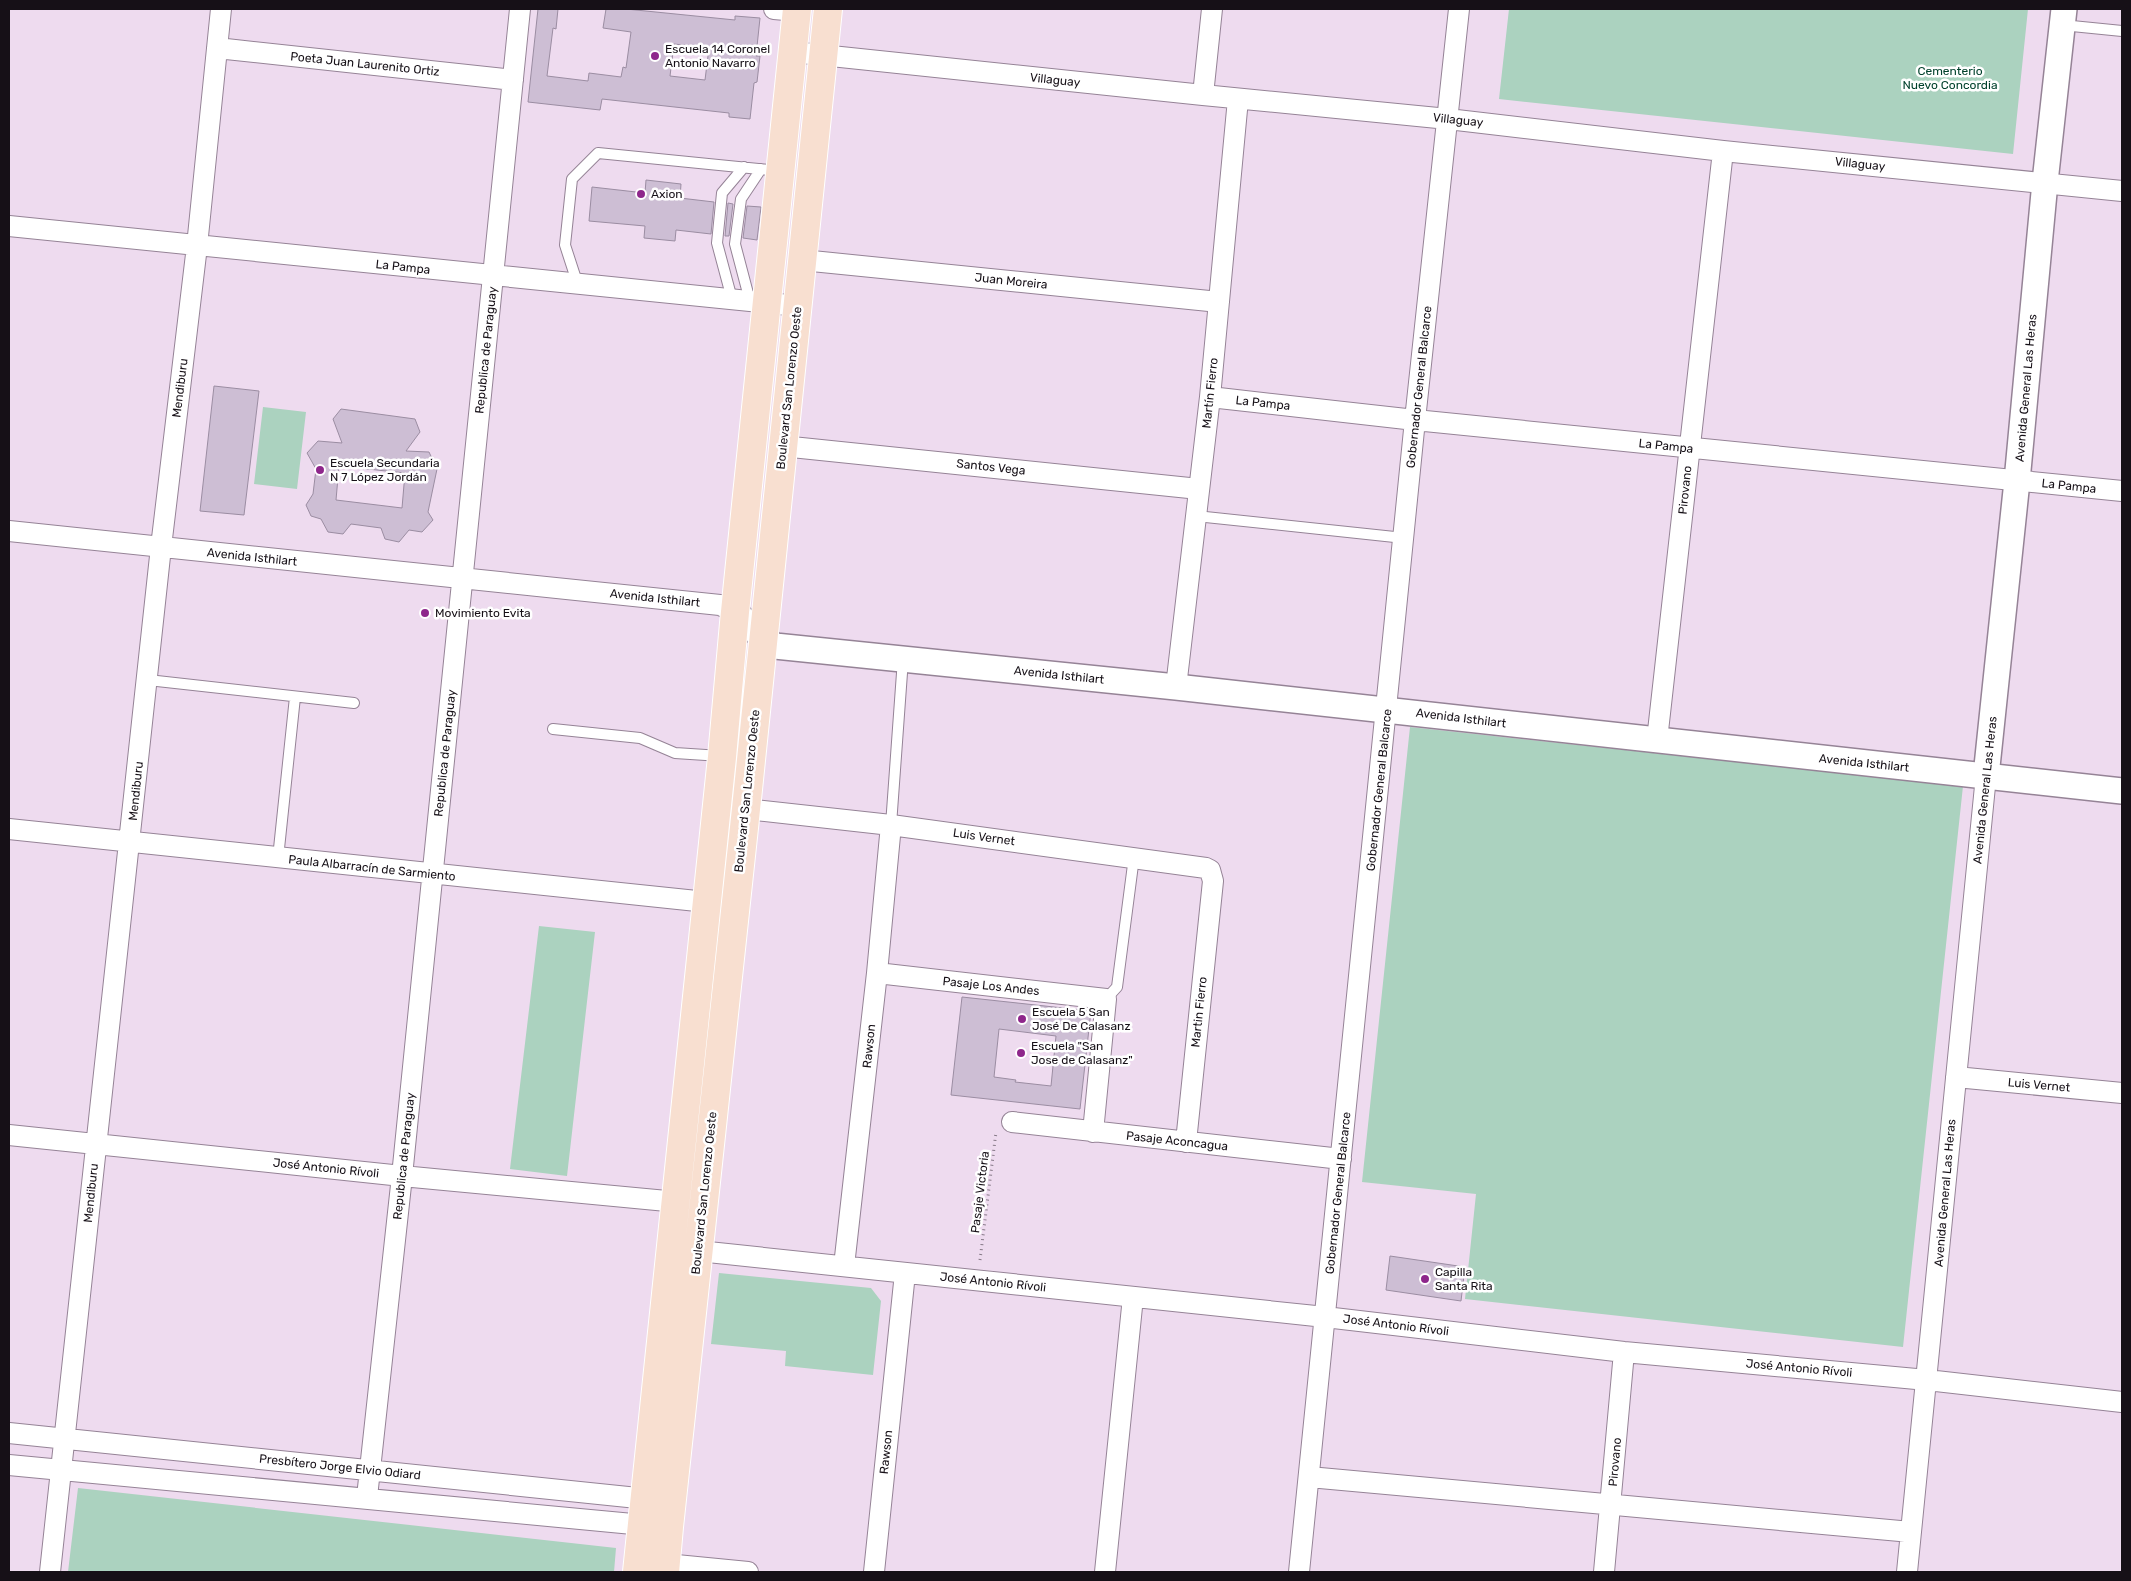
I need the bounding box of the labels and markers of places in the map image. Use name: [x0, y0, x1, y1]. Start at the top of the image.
place label: Escuela 14 Coronel Antonio Navarro: [665, 42, 770, 70]
marker: Escuela 14 Coronel Antonio Navarro: [649, 50, 661, 62]
place label: Axion: [651, 187, 683, 201]
marker: Axion: [635, 188, 647, 200]
place label: Escuela Secundaria N 7 López Jordán: [330, 456, 440, 484]
marker: Escuela Secundaria N 7 López Jordán: [314, 464, 326, 476]
place label: Movimiento Evita: [435, 606, 531, 620]
marker: Movimiento Evita: [419, 607, 431, 619]
place label: Escuela 5 San José De Calasanz: [1032, 1005, 1131, 1033]
marker: Escuela 5 San José De Calasanz: [1016, 1013, 1028, 1025]
place label: Escuela "San Jose de Calasanz": [1031, 1039, 1133, 1067]
marker: Escuela "San Jose de Calasanz": [1015, 1047, 1027, 1059]
place label: Capilla Santa Rita: [1435, 1265, 1493, 1293]
marker: Capilla Santa Rita: [1419, 1273, 1431, 1285]

